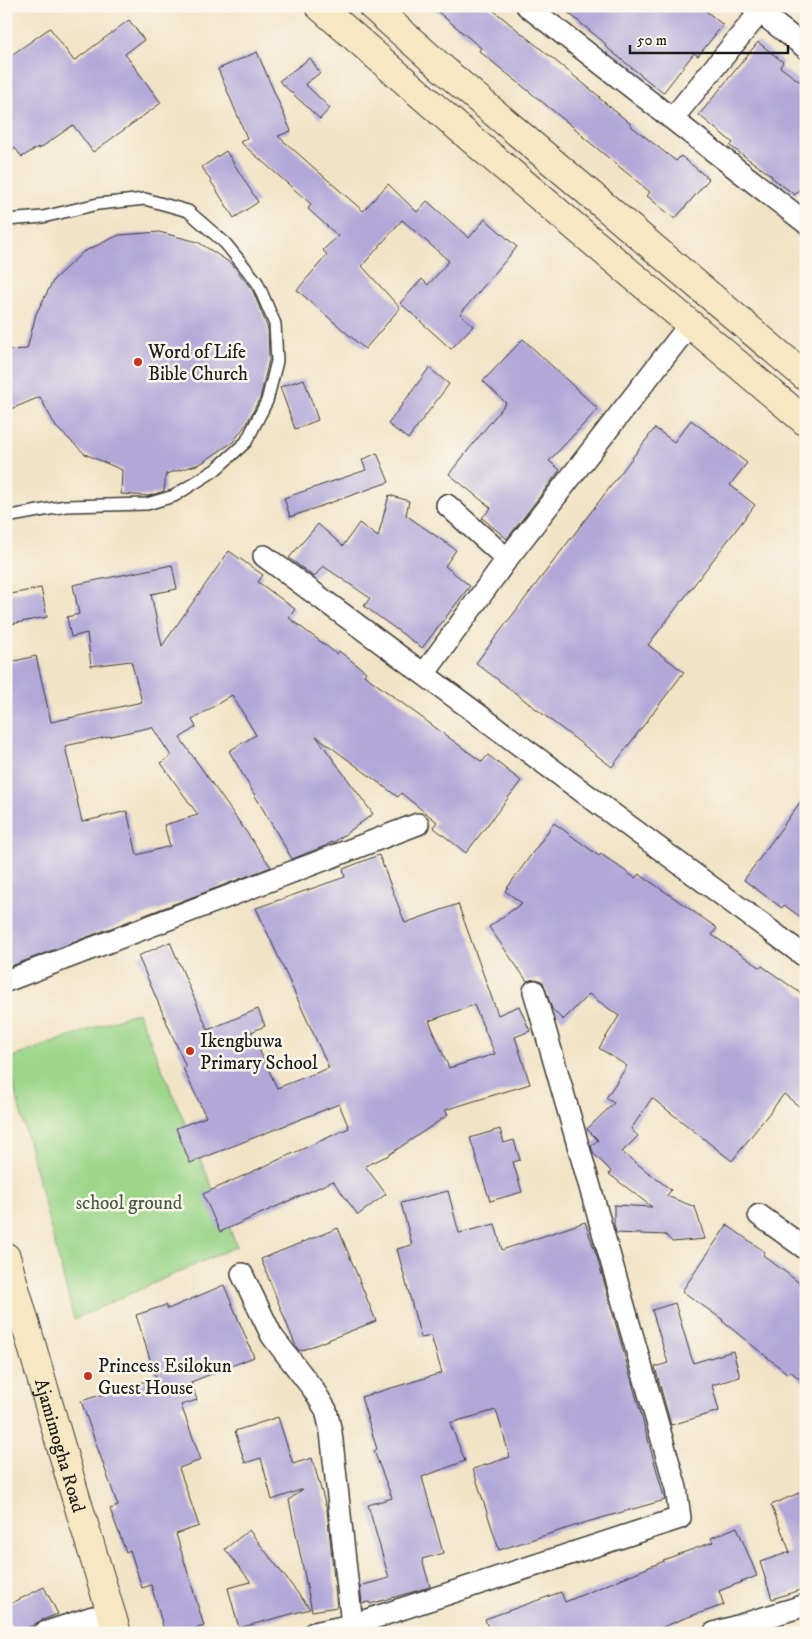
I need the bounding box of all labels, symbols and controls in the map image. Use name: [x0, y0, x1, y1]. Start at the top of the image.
scale bar: [630, 22, 787, 54]
text: 50 m: [637, 31, 667, 50]
place label: Word of Life Bible Church: [147, 341, 248, 386]
marker: Word of Life Bible Church: [132, 356, 144, 368]
place label: Ikengbuwa Primary School: [200, 1030, 318, 1075]
marker: Ikengbuwa Primary School: [184, 1045, 196, 1057]
park label: school ground: [76, 1192, 183, 1215]
place label: Princess Esilokun Guest House: [98, 1355, 232, 1400]
marker: Princess Esilokun Guest House: [82, 1370, 94, 1382]
street label: Ajamimogha Road: [29, 1376, 90, 1516]

